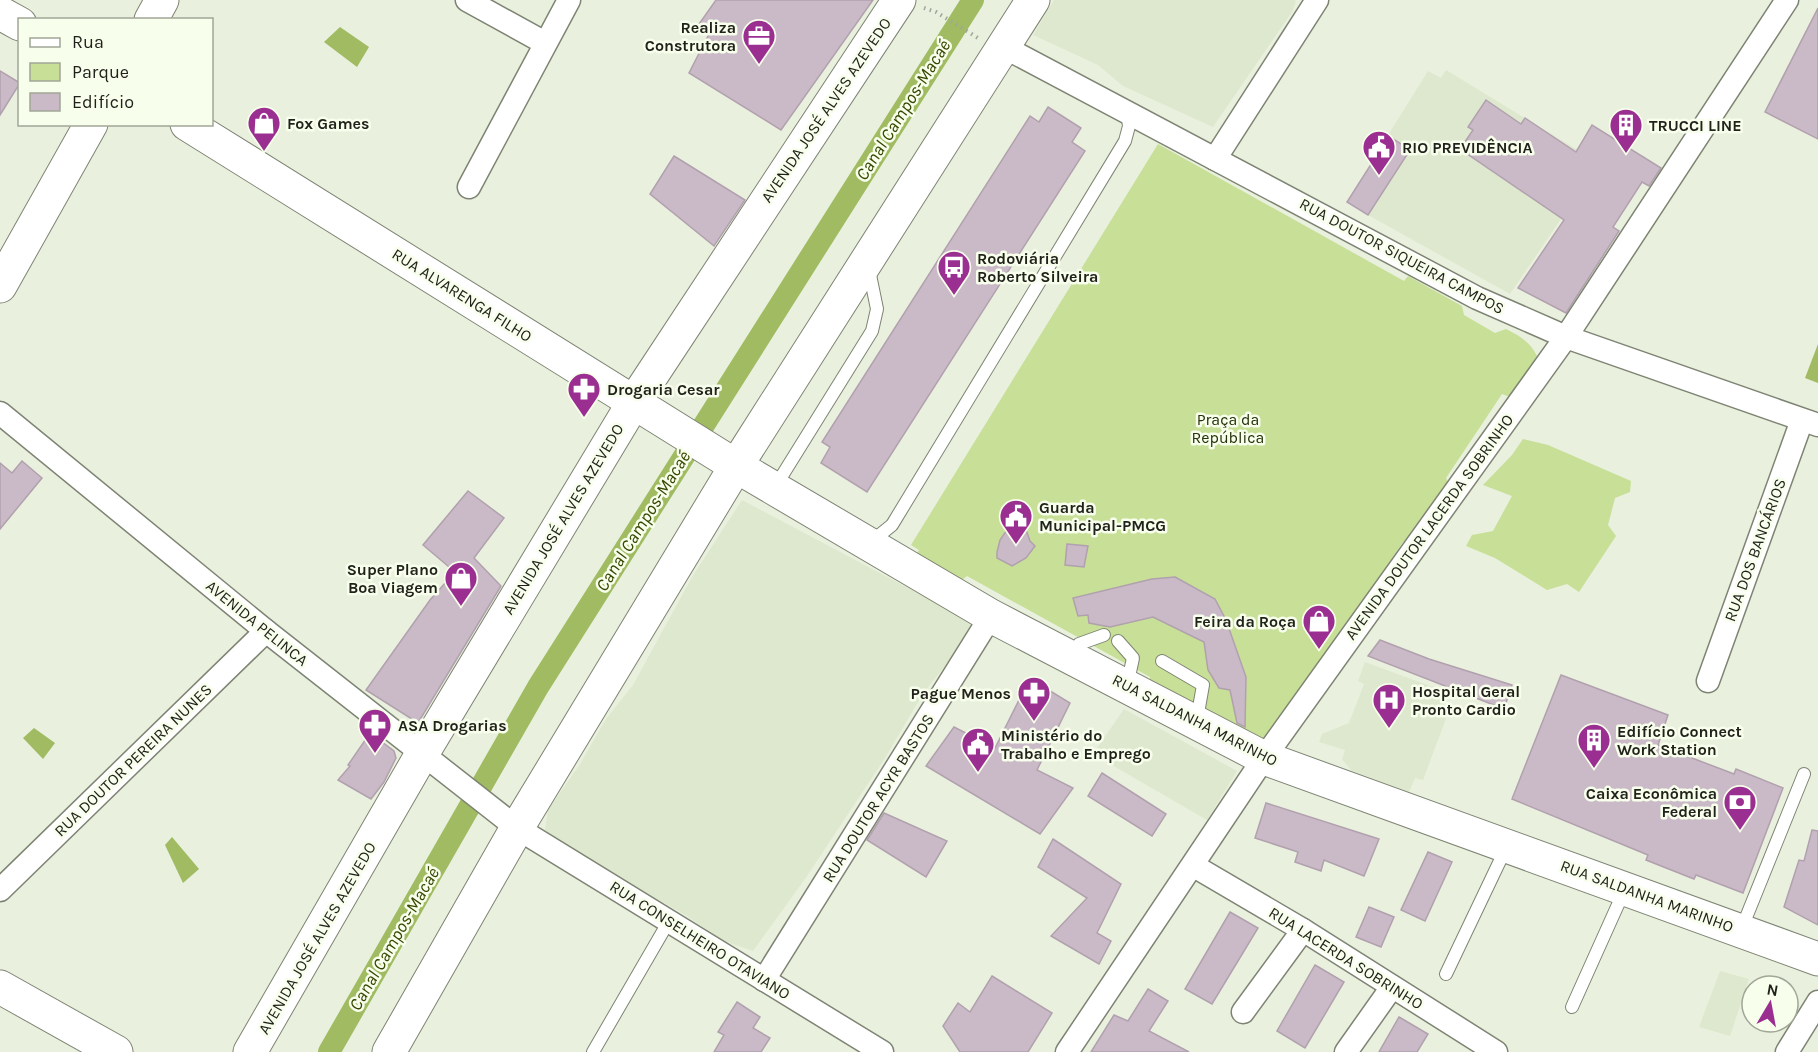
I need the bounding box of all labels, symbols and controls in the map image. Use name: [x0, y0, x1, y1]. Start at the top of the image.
street label: AVENIDA JOSÉ ALVES AZEVEDO: [757, 14, 895, 206]
legend: [18, 18, 213, 126]
place label: Realiza Construtora: [645, 18, 736, 55]
office icon: Realiza Construtora: [741, 18, 777, 65]
text: Rua: [72, 31, 104, 53]
water label: Canal Campos-Macaé: [851, 35, 955, 184]
text: Parque: [72, 61, 129, 83]
text: Edifício: [72, 91, 134, 113]
shop icon: Fox Games: [246, 105, 282, 152]
building icon: TRUCCI LINE: [1608, 107, 1644, 154]
place label: Fox Games: [287, 114, 370, 133]
place label: TRUCCI LINE: [1649, 116, 1742, 135]
public building icon: RIO PREVIDÊNCIA: [1361, 129, 1397, 176]
place label: RIO PREVIDÊNCIA: [1402, 138, 1532, 157]
street label: RUA DOUTOR SIQUEIRA CAMPOS: [1296, 194, 1508, 318]
street label: RUA ALVARENGA FILHO: [389, 244, 535, 346]
bus stop icon: Rodoviária Roberto Silveira: [936, 249, 972, 296]
place label: Rodoviária Roberto Silveira: [977, 249, 1098, 286]
pharmacy icon: Drogaria Cesar: [566, 371, 602, 418]
place label: Drogaria Cesar: [607, 380, 720, 399]
park label: Praça da República: [1192, 410, 1264, 447]
street label: AVENIDA DOUTOR LACERDA SOBRINHO: [1341, 411, 1517, 643]
street label: AVENIDA JOSÉ ALVES AZEVEDO: [498, 420, 628, 618]
water label: Canal Campos-Macaé: [591, 446, 695, 595]
street label: RUA DOS BANCÁRIOS: [1720, 476, 1790, 624]
public building icon: Guarda Municipal-PMCG: [998, 498, 1034, 545]
place label: Guarda Municipal-PMCG: [1039, 498, 1166, 535]
place label: Super Plano Boa Viagem: [347, 560, 438, 597]
shop icon: Super Plano Boa Viagem: [443, 560, 479, 607]
street label: AVENIDA PELINCA: [202, 576, 312, 670]
shop icon: Feira da Roça: [1301, 603, 1337, 650]
place label: Feira da Roça: [1194, 612, 1296, 631]
street label: RUA SALDANHA MARINHO: [1109, 670, 1281, 770]
pharmacy icon: Pague Menos: [1016, 675, 1052, 722]
street label: RUA DOUTOR PEREIRA NUNES: [50, 680, 216, 840]
hospital icon: Hospital Geral Pronto Cardio: [1371, 682, 1407, 729]
place label: Hospital Geral Pronto Cardio: [1412, 682, 1520, 719]
place label: Pague Menos: [911, 684, 1011, 703]
pharmacy icon: ASA Drogarias: [357, 707, 393, 754]
street label: RUA DOUTOR ACYR BASTOS: [818, 710, 938, 886]
place label: ASA Drogarias: [398, 716, 507, 735]
building icon: Edifício Connect Work Station: [1576, 722, 1612, 769]
place label: Edifício Connect Work Station: [1617, 722, 1742, 759]
public building icon: Ministério do Trabalho e Emprego: [960, 726, 996, 773]
place label: Ministério do Trabalho e Emprego: [1001, 726, 1151, 763]
place label: Caixa Econômica Federal: [1586, 784, 1717, 821]
bank icon: Caixa Econômica Federal: [1722, 784, 1758, 831]
street label: AVENIDA JOSÉ ALVES AZEVEDO: [254, 838, 380, 1038]
street label: RUA SALDANHA MARINHO: [1558, 856, 1736, 936]
water label: Canal Campos-Macaé: [344, 863, 444, 1014]
street label: RUA CONSELHEIRO OTAVIANO: [606, 877, 794, 1003]
street label: RUA LACERDA SOBRINHO: [1265, 903, 1427, 1013]
north arrow: [1740, 974, 1800, 1034]
text: N: [1765, 979, 1780, 1000]

